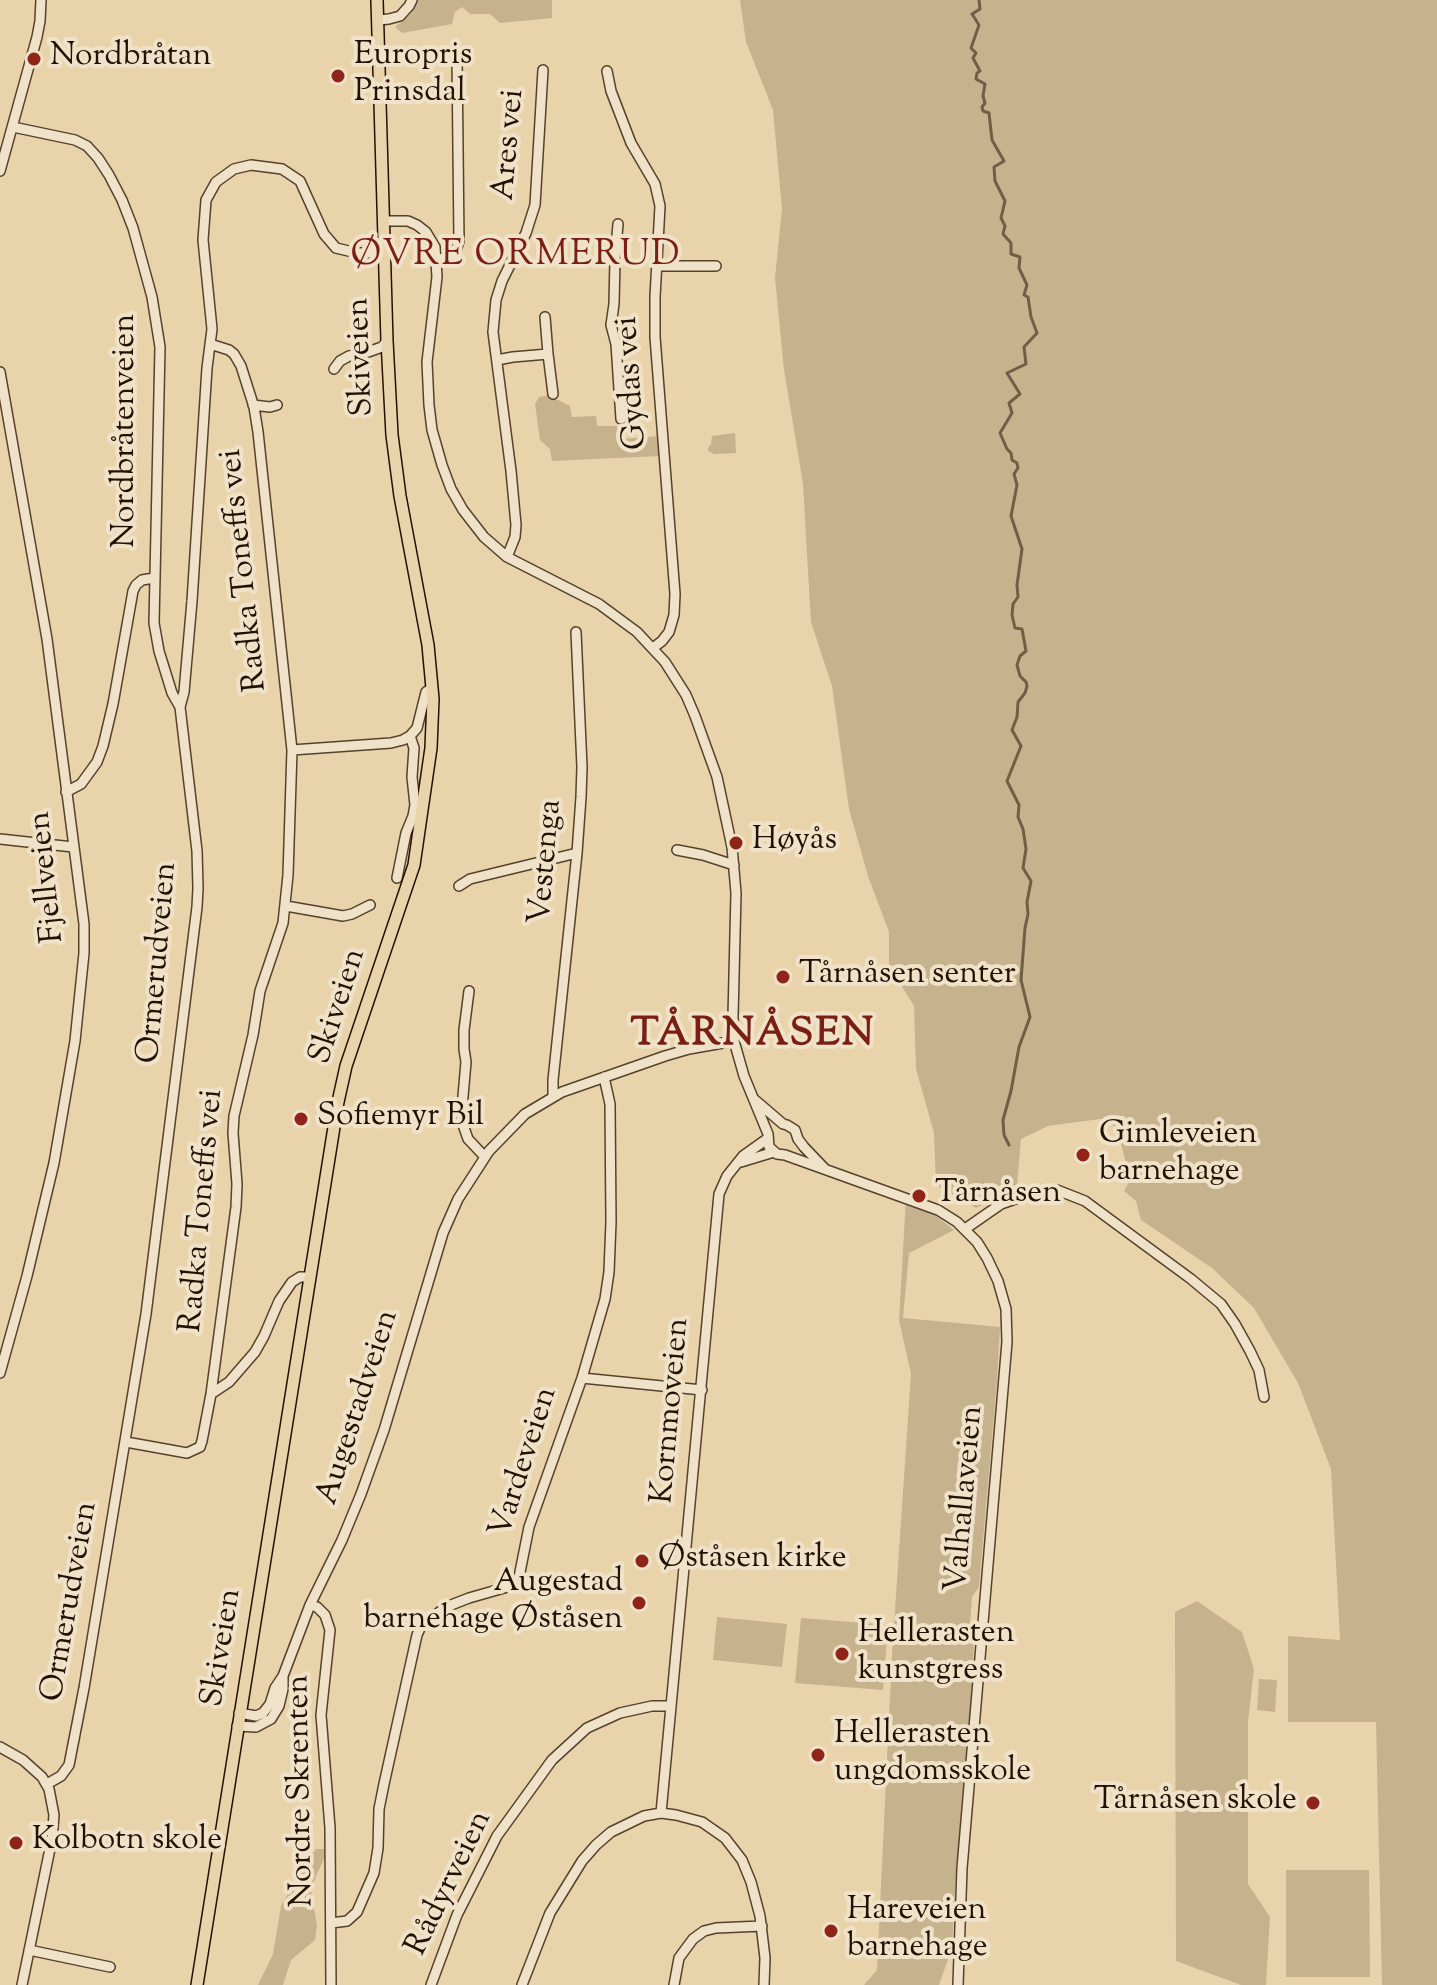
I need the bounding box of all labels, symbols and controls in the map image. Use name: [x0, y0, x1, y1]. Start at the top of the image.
place label: Europris Prinsdal: [354, 39, 472, 114]
place label: Nordbråtan: [50, 40, 211, 78]
marker: Nordbråtan: [25, 50, 43, 68]
marker: Europris Prinsdal: [329, 67, 347, 85]
street label: Ares vei: [487, 88, 535, 202]
district label: ØVRE ORMERUD: [350, 236, 682, 280]
street label: Skiveien: [342, 297, 384, 417]
street label: Nordbråtenveien: [109, 314, 147, 548]
street label: Gydas vei: [610, 315, 658, 451]
street label: Radka Toneffs vei: [214, 447, 278, 693]
street label: Vestenga: [523, 798, 573, 926]
street label: Fjellveien: [23, 809, 75, 945]
place label: Høyås: [752, 824, 837, 862]
marker: Høyås: [727, 834, 745, 852]
street label: Ormerudveien: [132, 861, 188, 1065]
street label: Skiveien: [303, 944, 377, 1070]
place label: Tårnåsen senter: [799, 958, 1016, 996]
marker: Tårnåsen senter: [774, 968, 792, 986]
district label: TÅRNÅSEN: [631, 1013, 875, 1061]
street label: Radka Toneffs vei: [174, 1088, 234, 1334]
place label: Sofiemyr Bil: [317, 1100, 484, 1138]
marker: Sofiemyr Bil: [292, 1110, 310, 1128]
place label: Gimleveien barnehage: [1099, 1118, 1257, 1193]
marker: Gimleveien barnehage: [1074, 1146, 1092, 1164]
place label: Tårnåsen: [935, 1177, 1061, 1215]
marker: Tårnåsen: [910, 1187, 928, 1205]
street label: Augestadveien: [310, 1306, 410, 1510]
street label: Kornmoveien: [646, 1316, 700, 1506]
street label: Vardeveien: [484, 1383, 568, 1543]
street label: Valhallaveien: [940, 1404, 994, 1594]
street label: Ormerudveien: [36, 1499, 108, 1705]
place label: Øståsen kirke: [658, 1542, 847, 1580]
marker: Øståsen kirke: [633, 1552, 651, 1570]
place label: Augestad barnehage Øståsen: [364, 1566, 623, 1641]
street label: Skiveien: [196, 1586, 252, 1710]
marker: Augestad barnehage Øståsen: [630, 1594, 648, 1612]
place label: Hellerasten kunstgress: [858, 1617, 1015, 1692]
marker: Hellerasten kunstgress: [833, 1645, 851, 1663]
street label: Nordre Skrenten: [282, 1674, 324, 1908]
place label: Hellerasten ungdomsskole: [834, 1718, 1031, 1793]
marker: Hellerasten ungdomsskole: [809, 1746, 827, 1764]
place label: Tårnåsen skole: [1094, 1784, 1297, 1822]
marker: Tårnåsen skole: [1304, 1794, 1322, 1812]
street label: Rådyrveien: [399, 1805, 503, 1963]
place label: Kolbotn skole: [32, 1824, 222, 1862]
marker: Kolbotn skole: [7, 1834, 25, 1852]
place label: Hareveien barnehage: [847, 1894, 988, 1969]
marker: Hareveien barnehage: [822, 1922, 840, 1940]

